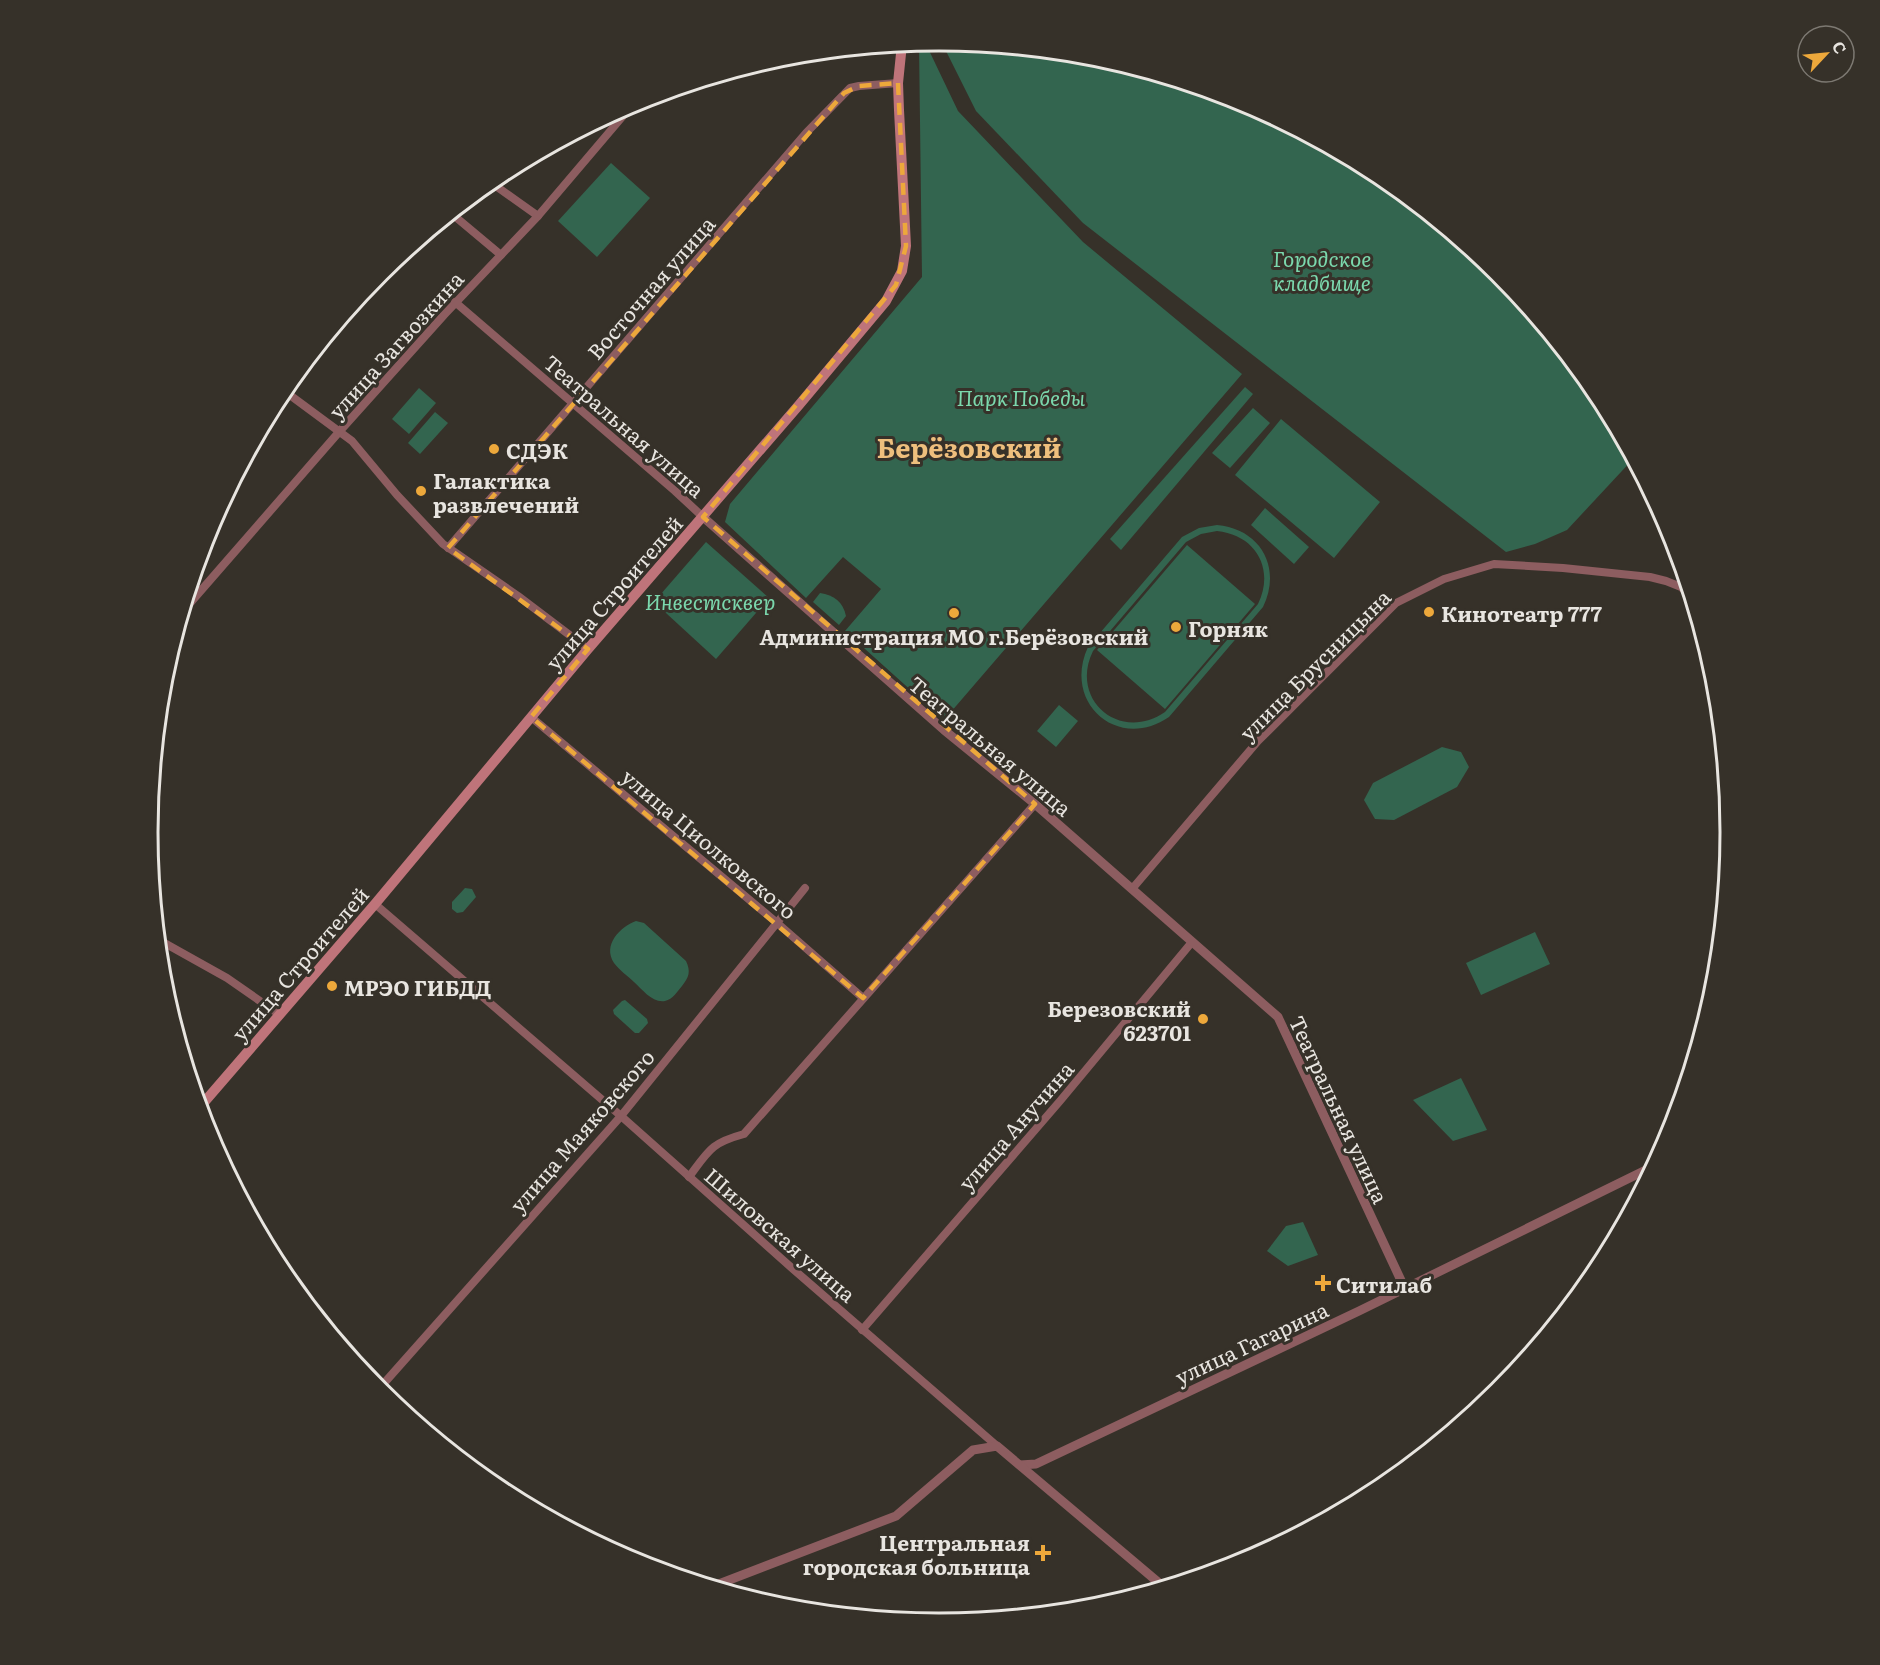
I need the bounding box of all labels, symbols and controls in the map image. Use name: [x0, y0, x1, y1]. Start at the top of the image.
north arrow: [1796, 24, 1856, 84]
text: С: [1827, 37, 1854, 57]
street label: Восточная улица: [579, 208, 722, 366]
park label: Городское кладбище: [1273, 242, 1371, 297]
street label: улица Загвозкина: [320, 263, 470, 425]
street label: Театральная улица: [538, 346, 713, 504]
park label: Парк Победы: [957, 381, 1086, 412]
district label: Берёзовский: [877, 426, 1061, 466]
place label: СДЭК: [506, 434, 568, 465]
marker: СДЭК: [487, 442, 501, 456]
place label: Галактика развлечений: [433, 464, 579, 519]
marker: Галактика развлечений: [414, 484, 428, 498]
street label: улица Строителей: [537, 508, 689, 676]
street label: улица Брусницына: [1231, 581, 1397, 747]
park label: Инвестсквер: [645, 585, 775, 616]
place label: Кинотеатр 777: [1441, 597, 1602, 628]
marker: Кинотеатр 777: [1422, 605, 1436, 619]
marker: Администрация МО г.Берёзовский: [947, 606, 961, 620]
place label: Горняк: [1188, 612, 1269, 643]
place label: Администрация МО г.Берёзовский: [759, 620, 1149, 651]
marker: Горняк: [1169, 620, 1183, 634]
street label: Театральная улица: [903, 668, 1080, 823]
street label: улица Циолковского: [616, 760, 804, 926]
street label: улица Строителей: [223, 879, 375, 1047]
place label: МРЭО ГИБДД: [344, 971, 491, 1002]
marker: МРЭО ГИБДД: [325, 979, 339, 993]
place label: Березовский 623701: [1047, 992, 1191, 1047]
street label: Театральная улица: [1283, 1010, 1397, 1209]
marker: Березовский 623701: [1196, 1012, 1210, 1026]
street label: улица Маяковского: [501, 1042, 661, 1218]
street label: улица Анучина: [950, 1053, 1081, 1197]
street label: Шиловская улица: [699, 1159, 864, 1309]
place label: Ситилаб: [1336, 1268, 1432, 1299]
marker: Ситилаб: [1314, 1274, 1332, 1292]
street label: улица Гагарина: [1169, 1293, 1333, 1391]
place label: Центральная городская больница: [803, 1526, 1031, 1581]
marker: Центральная городская больница: [1034, 1544, 1052, 1562]

